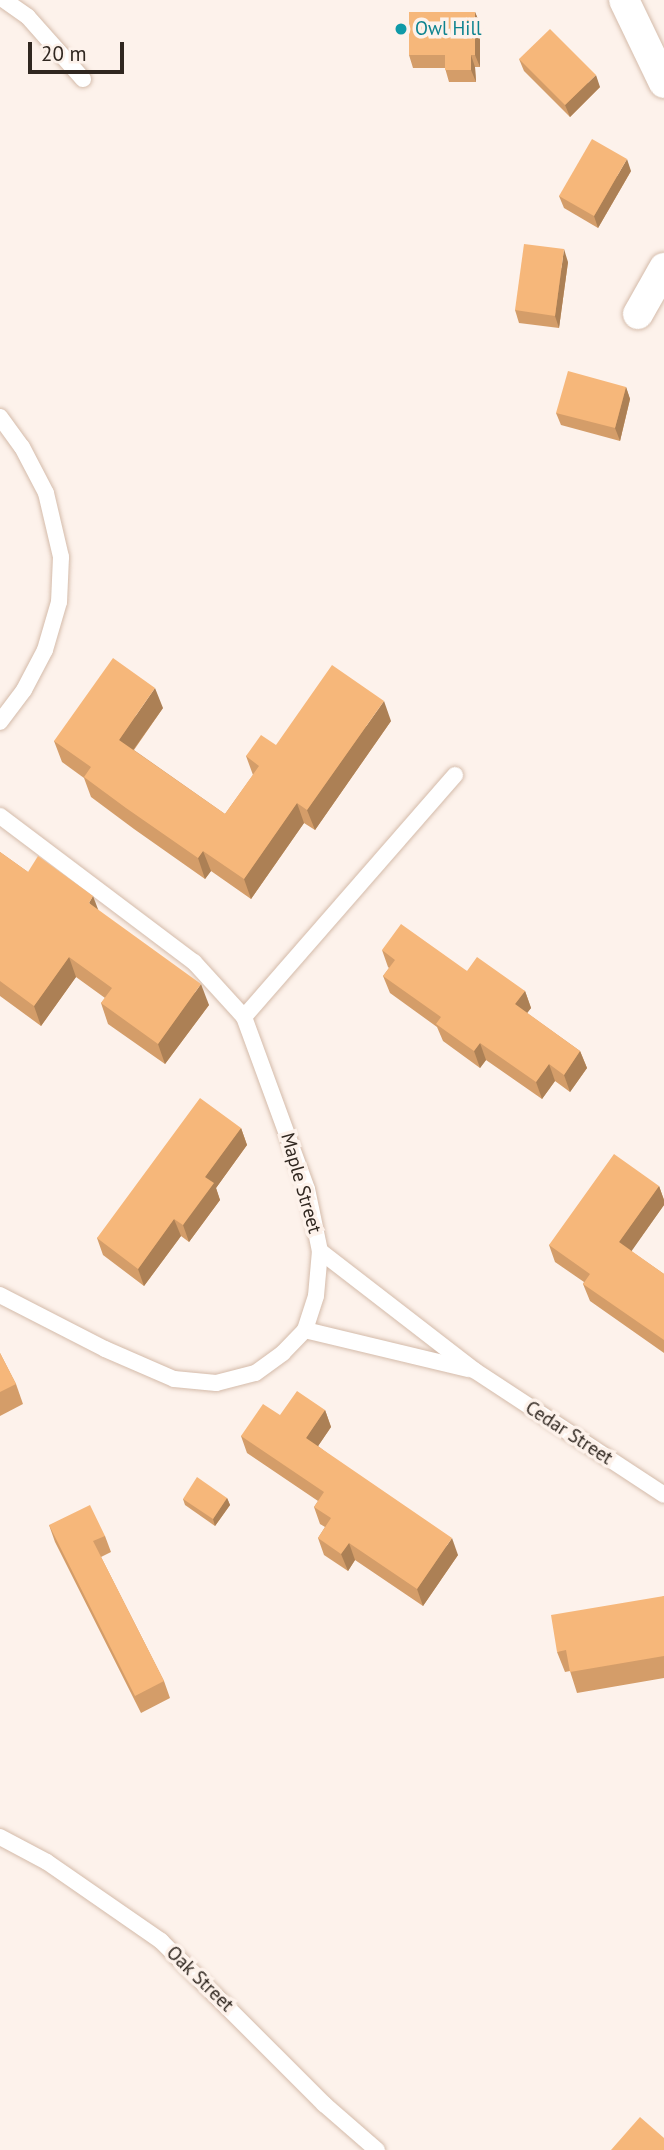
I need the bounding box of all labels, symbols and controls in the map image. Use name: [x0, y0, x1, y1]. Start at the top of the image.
place label: Owl Hill: [415, 18, 482, 40]
marker: Owl Hill: [393, 21, 409, 37]
scale bar: [32, 28, 128, 72]
text: 20 m: [41, 40, 87, 67]
street label: Maple Street: [276, 1130, 326, 1236]
street label: Cedar Street: [521, 1396, 617, 1470]
street label: Oak Street: [161, 1941, 239, 2017]

